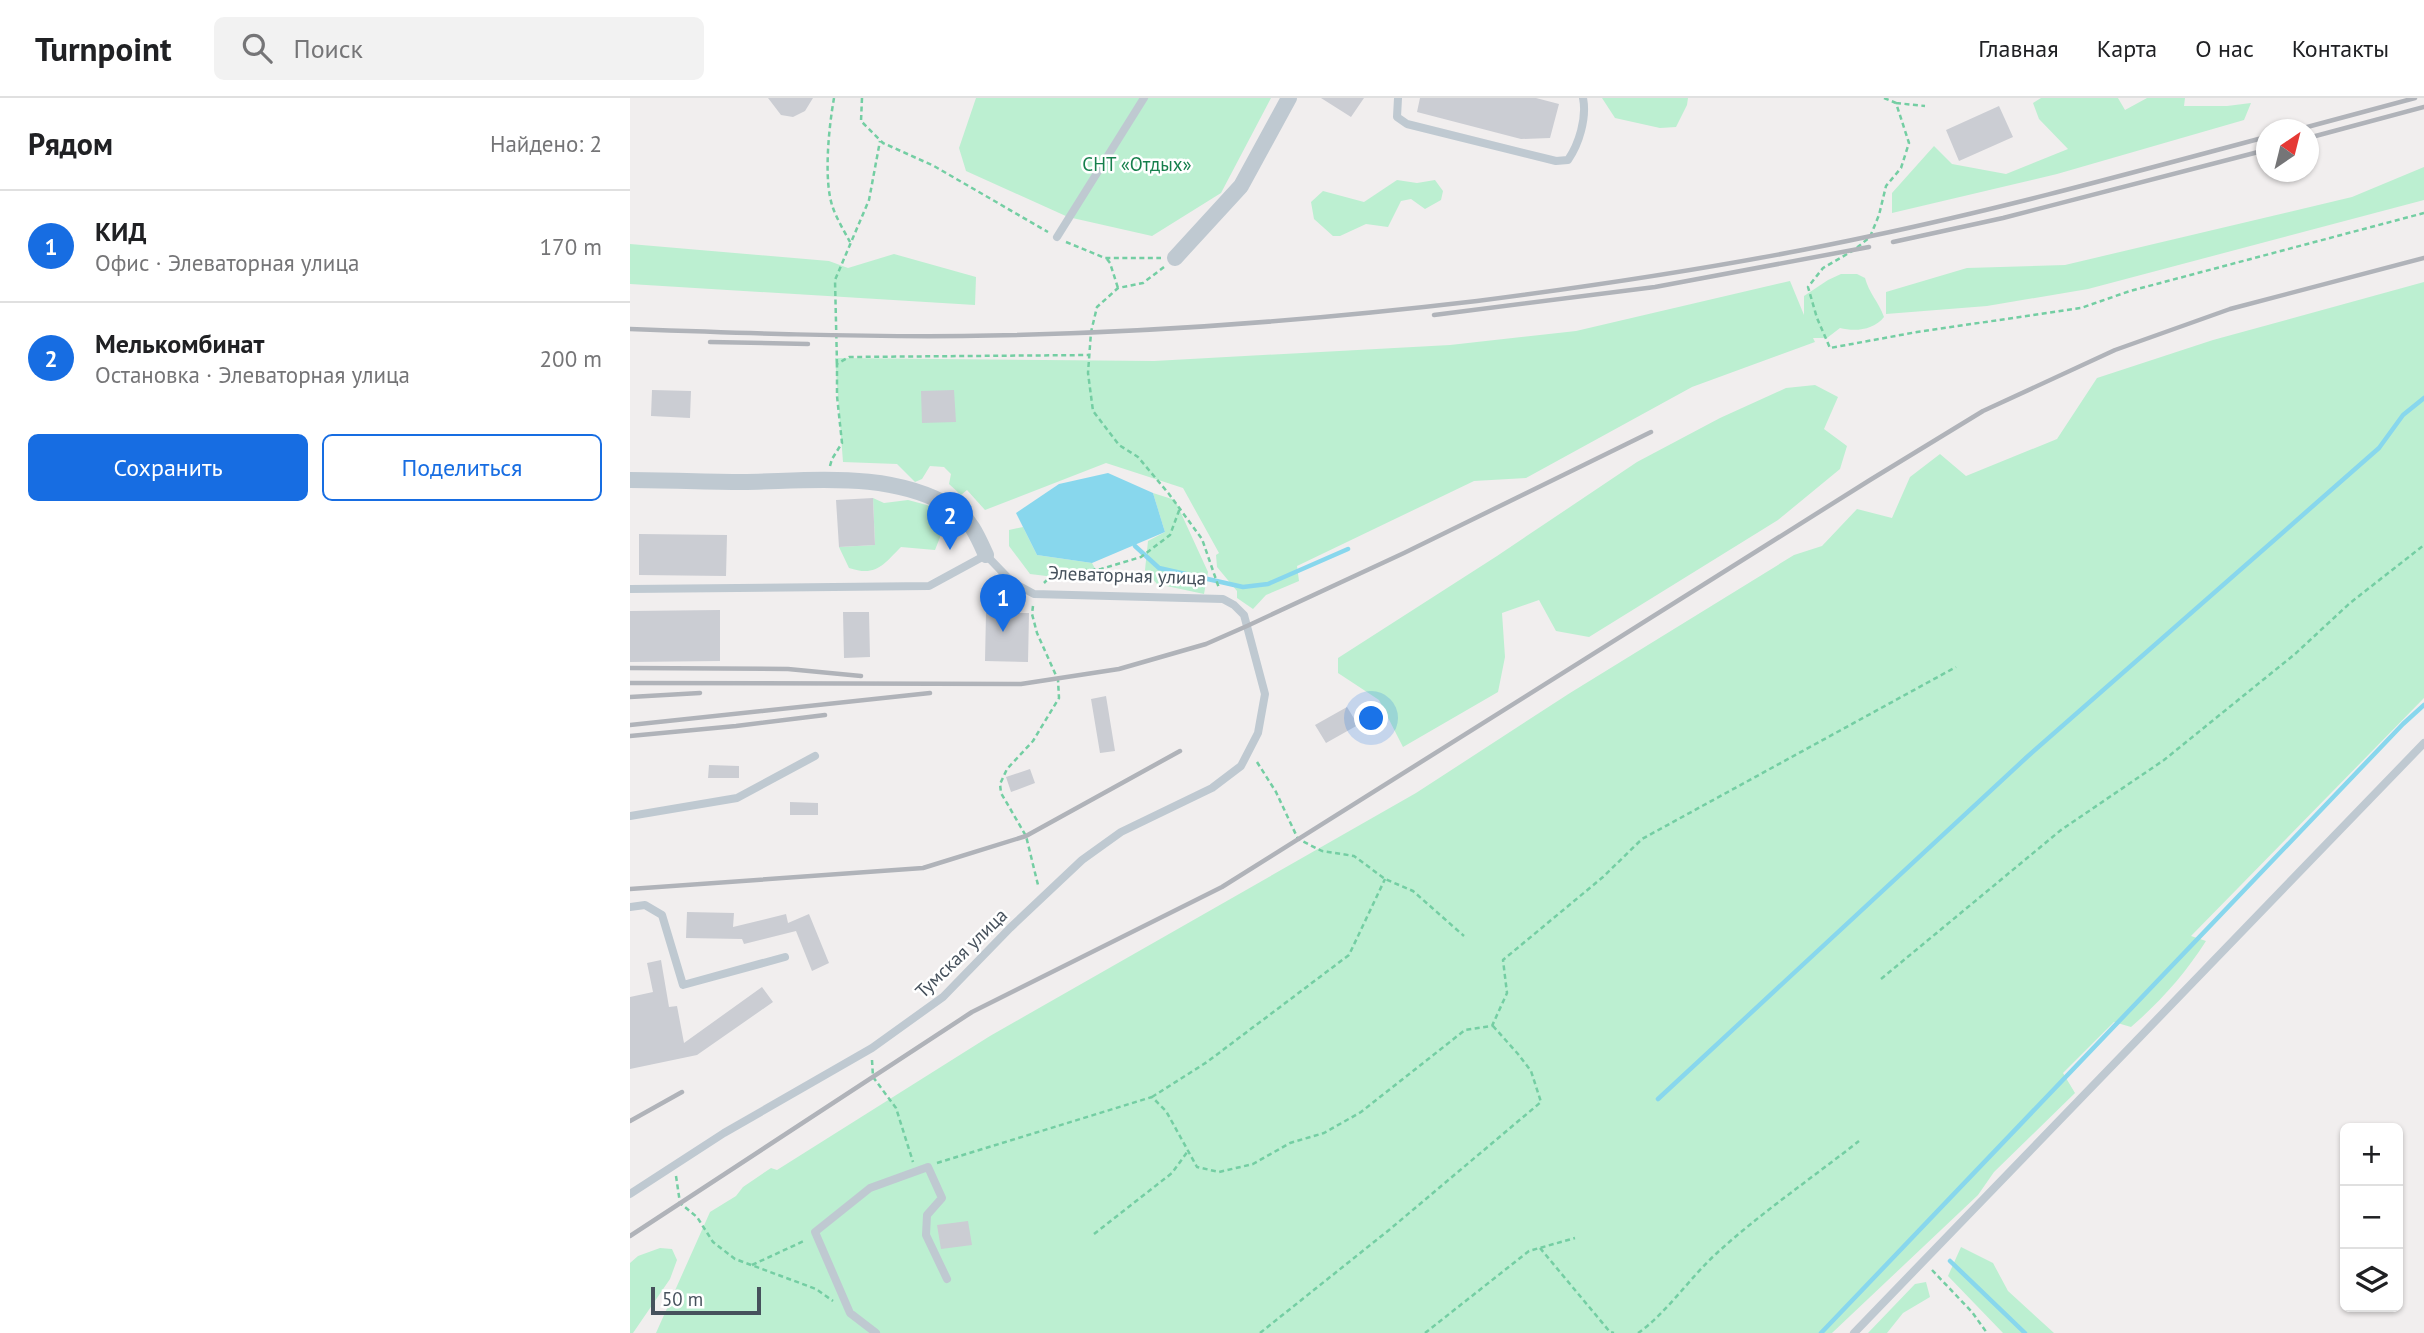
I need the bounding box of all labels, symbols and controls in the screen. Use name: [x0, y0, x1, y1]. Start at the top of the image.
search box: [214, 17, 704, 80]
text: Turnpoint: [35, 27, 172, 70]
icon: search: [238, 29, 276, 67]
text: Поиск: [294, 32, 363, 65]
text: Главная: [1978, 33, 2059, 64]
text: Карта: [2097, 33, 2157, 64]
text: О нас: [2195, 33, 2254, 64]
text: Контакты: [2292, 33, 2389, 64]
north arrow: [2256, 119, 2319, 182]
text: Рядом: [28, 124, 113, 163]
text: Найдено: 2: [490, 129, 602, 158]
park label: СНТ «Отдых»: [1082, 152, 1192, 176]
text: КИД: [95, 215, 146, 248]
text: 1: [44, 232, 58, 261]
text: 170 m: [540, 232, 602, 261]
text: Офис · Элеваторная улица: [95, 248, 359, 277]
text: Мелькомбинат: [95, 327, 264, 360]
text: 2: [44, 344, 58, 373]
text: 200 m: [540, 344, 602, 373]
text: Остановка · Элеваторная улица: [95, 360, 410, 389]
button: Сохранить: [28, 434, 308, 501]
button: Поделиться: [322, 434, 602, 501]
pin: 2: [927, 492, 973, 550]
street label: Элеваторная улица: [1047, 560, 1207, 590]
pin: 1: [980, 574, 1026, 632]
your location: [1354, 701, 1388, 735]
street label: Тумская улица: [910, 903, 1012, 1003]
map controls: [2340, 1123, 2403, 1312]
button: +: [2340, 1123, 2403, 1186]
button: −: [2340, 1186, 2403, 1249]
button: layers: [2340, 1249, 2403, 1312]
scale bar: [651, 1284, 761, 1316]
text: 50 m: [662, 1287, 703, 1311]

